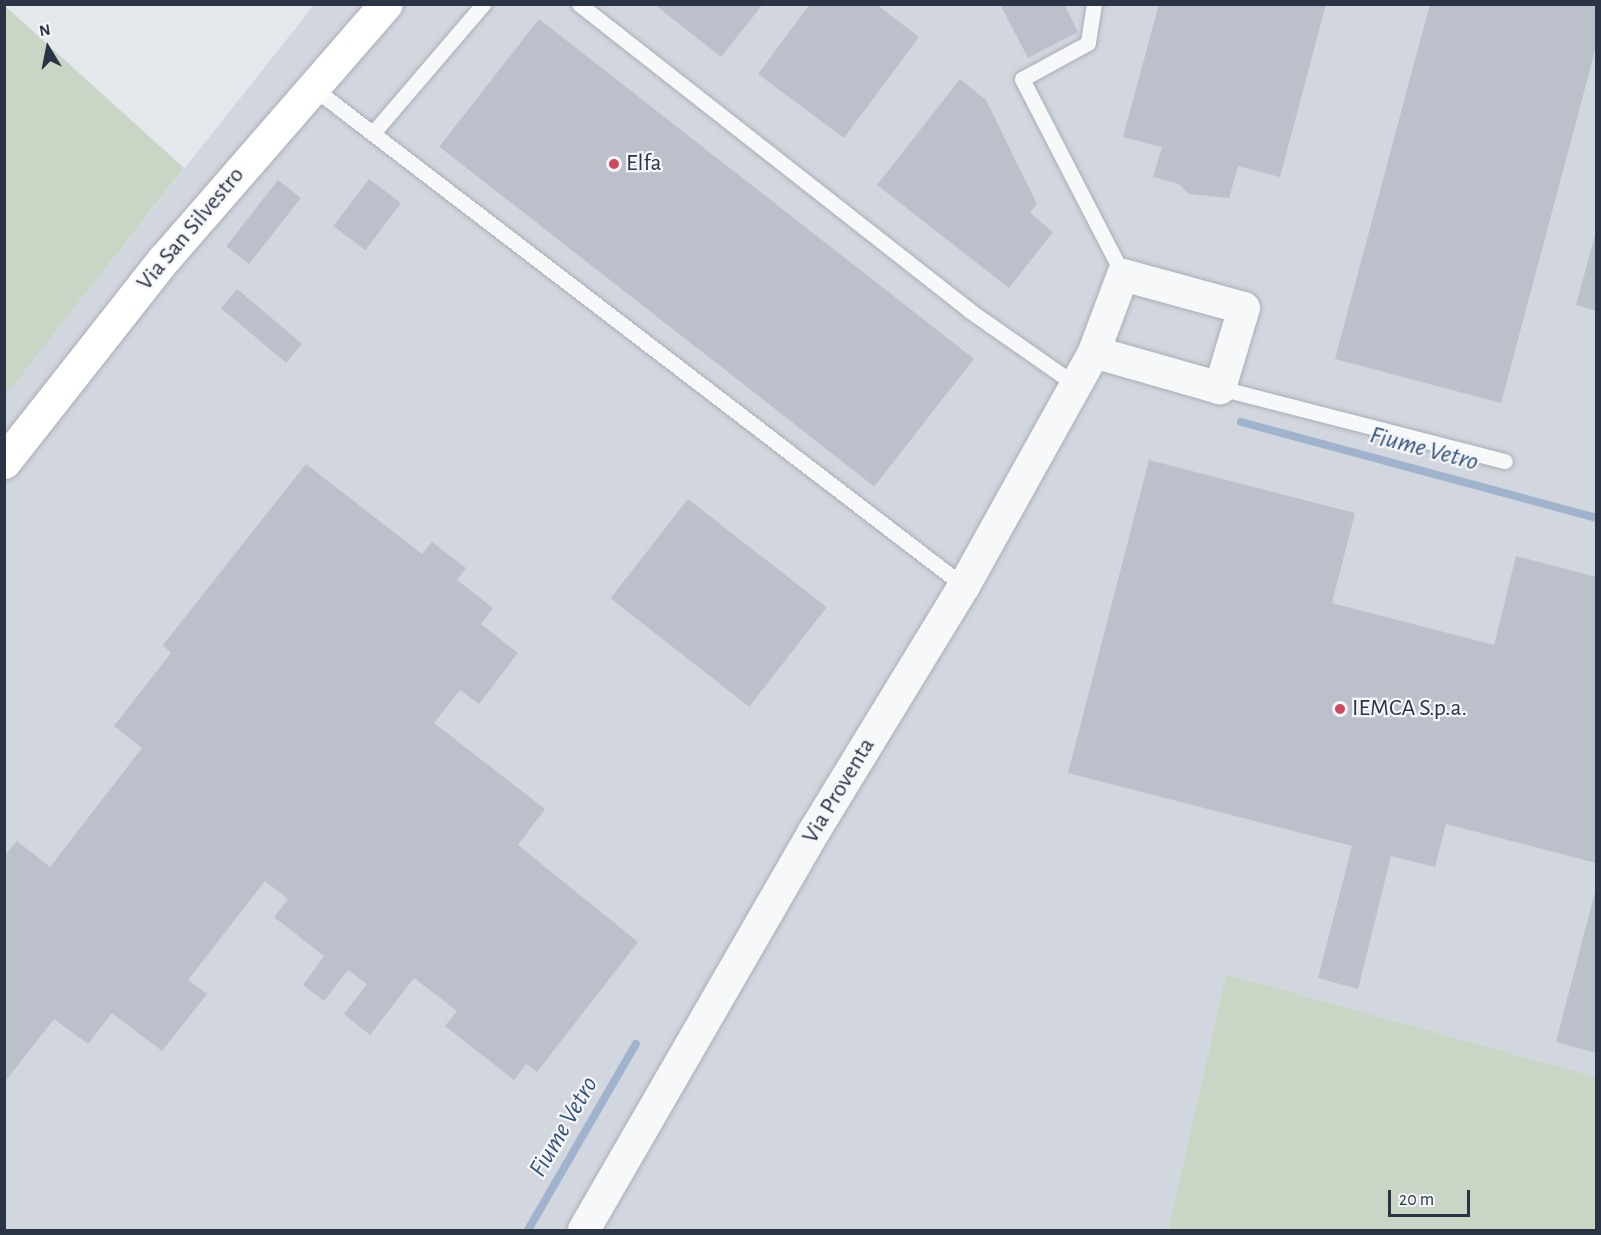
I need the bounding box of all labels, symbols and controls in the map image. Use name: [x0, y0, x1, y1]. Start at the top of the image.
north arrow: [18, 18, 78, 78]
text: N: [38, 21, 52, 39]
place label: Elfa: [626, 150, 662, 178]
marker: Elfa: [607, 157, 621, 171]
street label: Via San Silvestro: [131, 161, 251, 297]
water label: Fiume Vetro: [1366, 420, 1482, 478]
place label: IEMCA S.p.a.: [1352, 695, 1467, 723]
marker: IEMCA S.p.a.: [1333, 702, 1347, 716]
street label: Via Proventa: [796, 733, 882, 849]
water label: Fiume Vetro: [523, 1071, 605, 1183]
scale bar: [1391, 1178, 1474, 1216]
text: 20 m: [1399, 1191, 1434, 1209]

